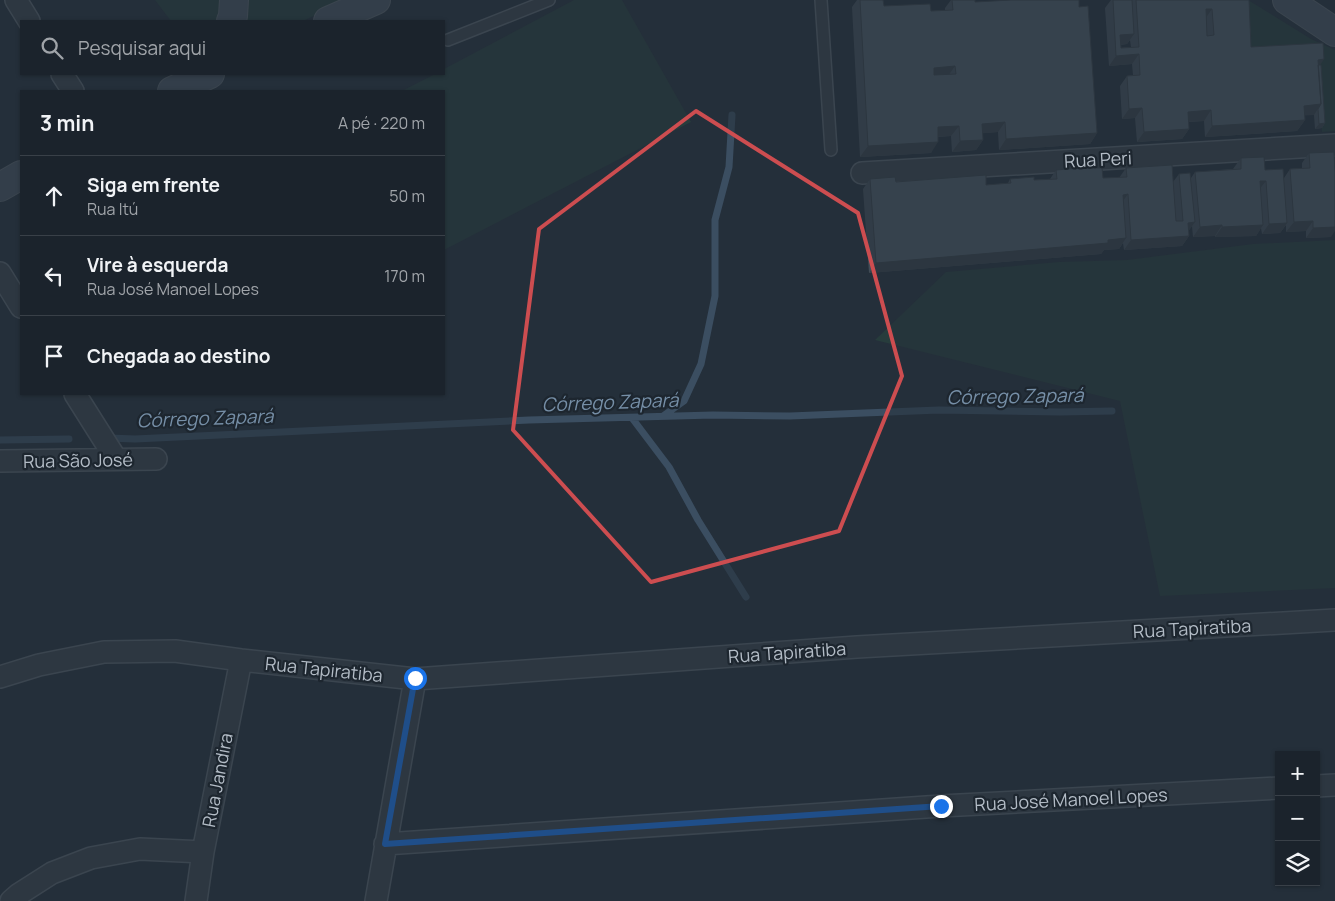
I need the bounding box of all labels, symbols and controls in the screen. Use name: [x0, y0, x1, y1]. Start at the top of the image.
search box: [20, 20, 445, 75]
icon: search: [38, 34, 66, 62]
text: Pesquisar aqui: [78, 35, 206, 61]
text: 3 min: [40, 109, 94, 137]
text: A pé · 220 m: [338, 112, 425, 134]
street label: Rua Peri: [1064, 145, 1132, 173]
text: Siga em frente: [87, 172, 220, 198]
icon: ahead: [40, 182, 68, 210]
text: 50 m: [389, 185, 425, 207]
text: Rua Itú: [87, 198, 138, 220]
text: Vire à esquerda: [87, 252, 228, 278]
icon: left: [40, 262, 68, 290]
text: 170 m: [384, 265, 425, 287]
text: Rua José Manoel Lopes: [87, 278, 259, 300]
icon: arrive: [40, 342, 68, 370]
text: Chegada ao destino: [87, 343, 270, 369]
water label: Córrego Zapará: [946, 382, 1085, 410]
water label: Córrego Zapará: [541, 387, 680, 417]
water label: Córrego Zapará: [136, 403, 275, 433]
street label: Rua São José: [23, 447, 133, 473]
street label: Rua Tapiratiba: [1132, 613, 1252, 643]
street label: Rua Tapiratiba: [727, 636, 847, 668]
street label: Rua Tapiratiba: [264, 651, 384, 687]
route start: [404, 667, 427, 690]
street label: Rua Jandira: [196, 731, 238, 829]
map controls: [1275, 751, 1320, 886]
button: +: [1275, 751, 1320, 796]
street label: Rua José Manoel Lopes: [974, 782, 1168, 816]
route end: [930, 795, 953, 818]
button: −: [1275, 796, 1320, 841]
button: layers: [1275, 841, 1320, 886]

